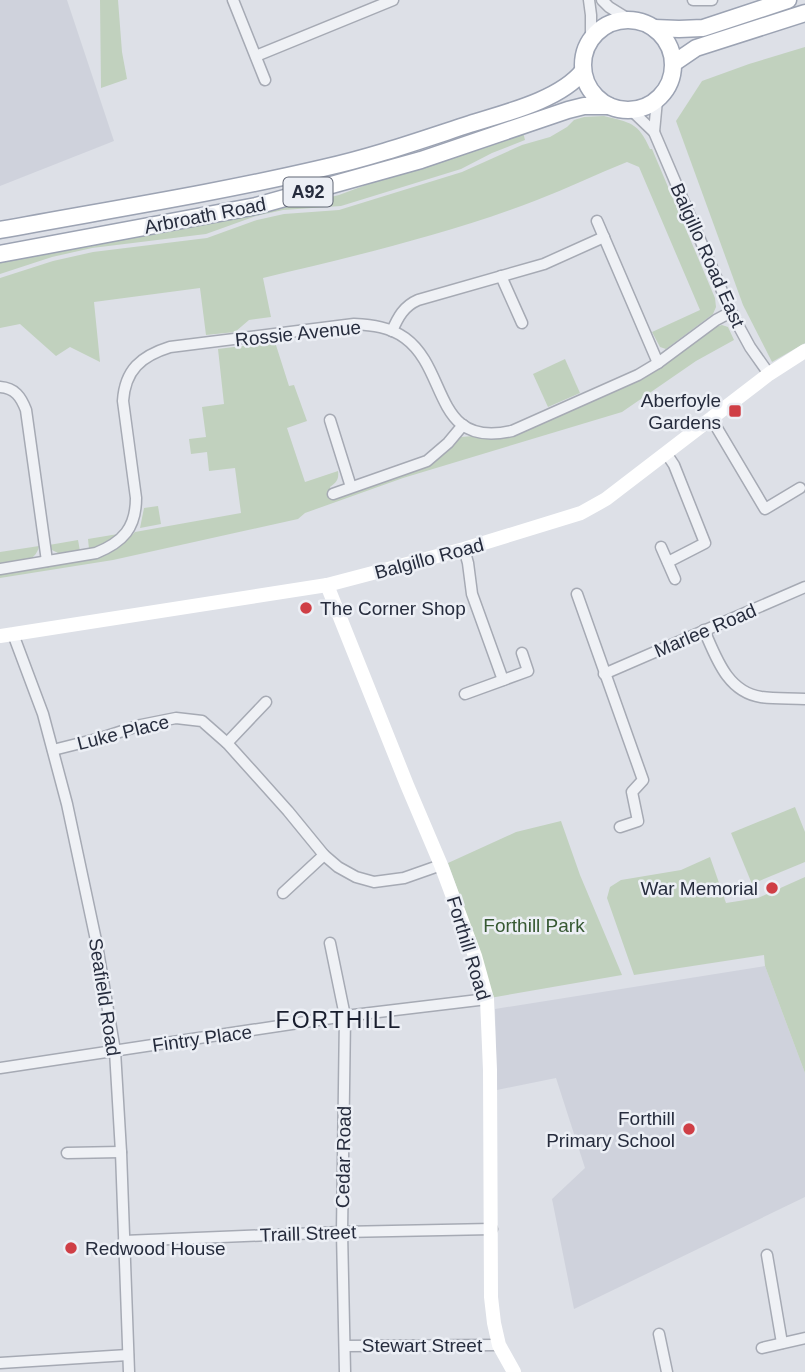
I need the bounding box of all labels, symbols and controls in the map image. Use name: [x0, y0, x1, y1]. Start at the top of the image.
road number: A92: [284, 177, 332, 206]
street label: Balgillo Road East: [666, 180, 749, 331]
street label: Arbroath Road: [142, 193, 268, 238]
street label: Rossie Avenue: [234, 316, 362, 351]
place label: Aberfoyle Gardens: [641, 390, 721, 433]
marker: Aberfoyle Gardens: [727, 403, 743, 419]
street label: Balgillo Road: [372, 534, 486, 583]
place label: The Corner Shop: [320, 598, 466, 619]
marker: The Corner Shop: [298, 600, 314, 616]
street label: Marlee Road: [651, 600, 759, 661]
street label: Luke Place: [75, 711, 171, 754]
place label: War Memorial: [640, 878, 758, 899]
marker: War Memorial: [764, 880, 780, 896]
street label: Forthill Road: [443, 894, 494, 1003]
park label: Forthill Park: [483, 915, 585, 936]
street label: Seafield Road: [85, 936, 124, 1058]
district label: FORTHILL: [276, 1007, 402, 1033]
street label: Fintry Place: [151, 1021, 253, 1056]
street label: Cedar Road: [332, 1106, 355, 1208]
place label: Forthill Primary School: [546, 1108, 675, 1151]
marker: Forthill Primary School: [681, 1121, 697, 1137]
street label: Traill Street: [259, 1221, 357, 1246]
place label: Redwood House: [85, 1238, 225, 1259]
marker: Redwood House: [63, 1240, 79, 1256]
street label: Stewart Street: [362, 1335, 483, 1356]

